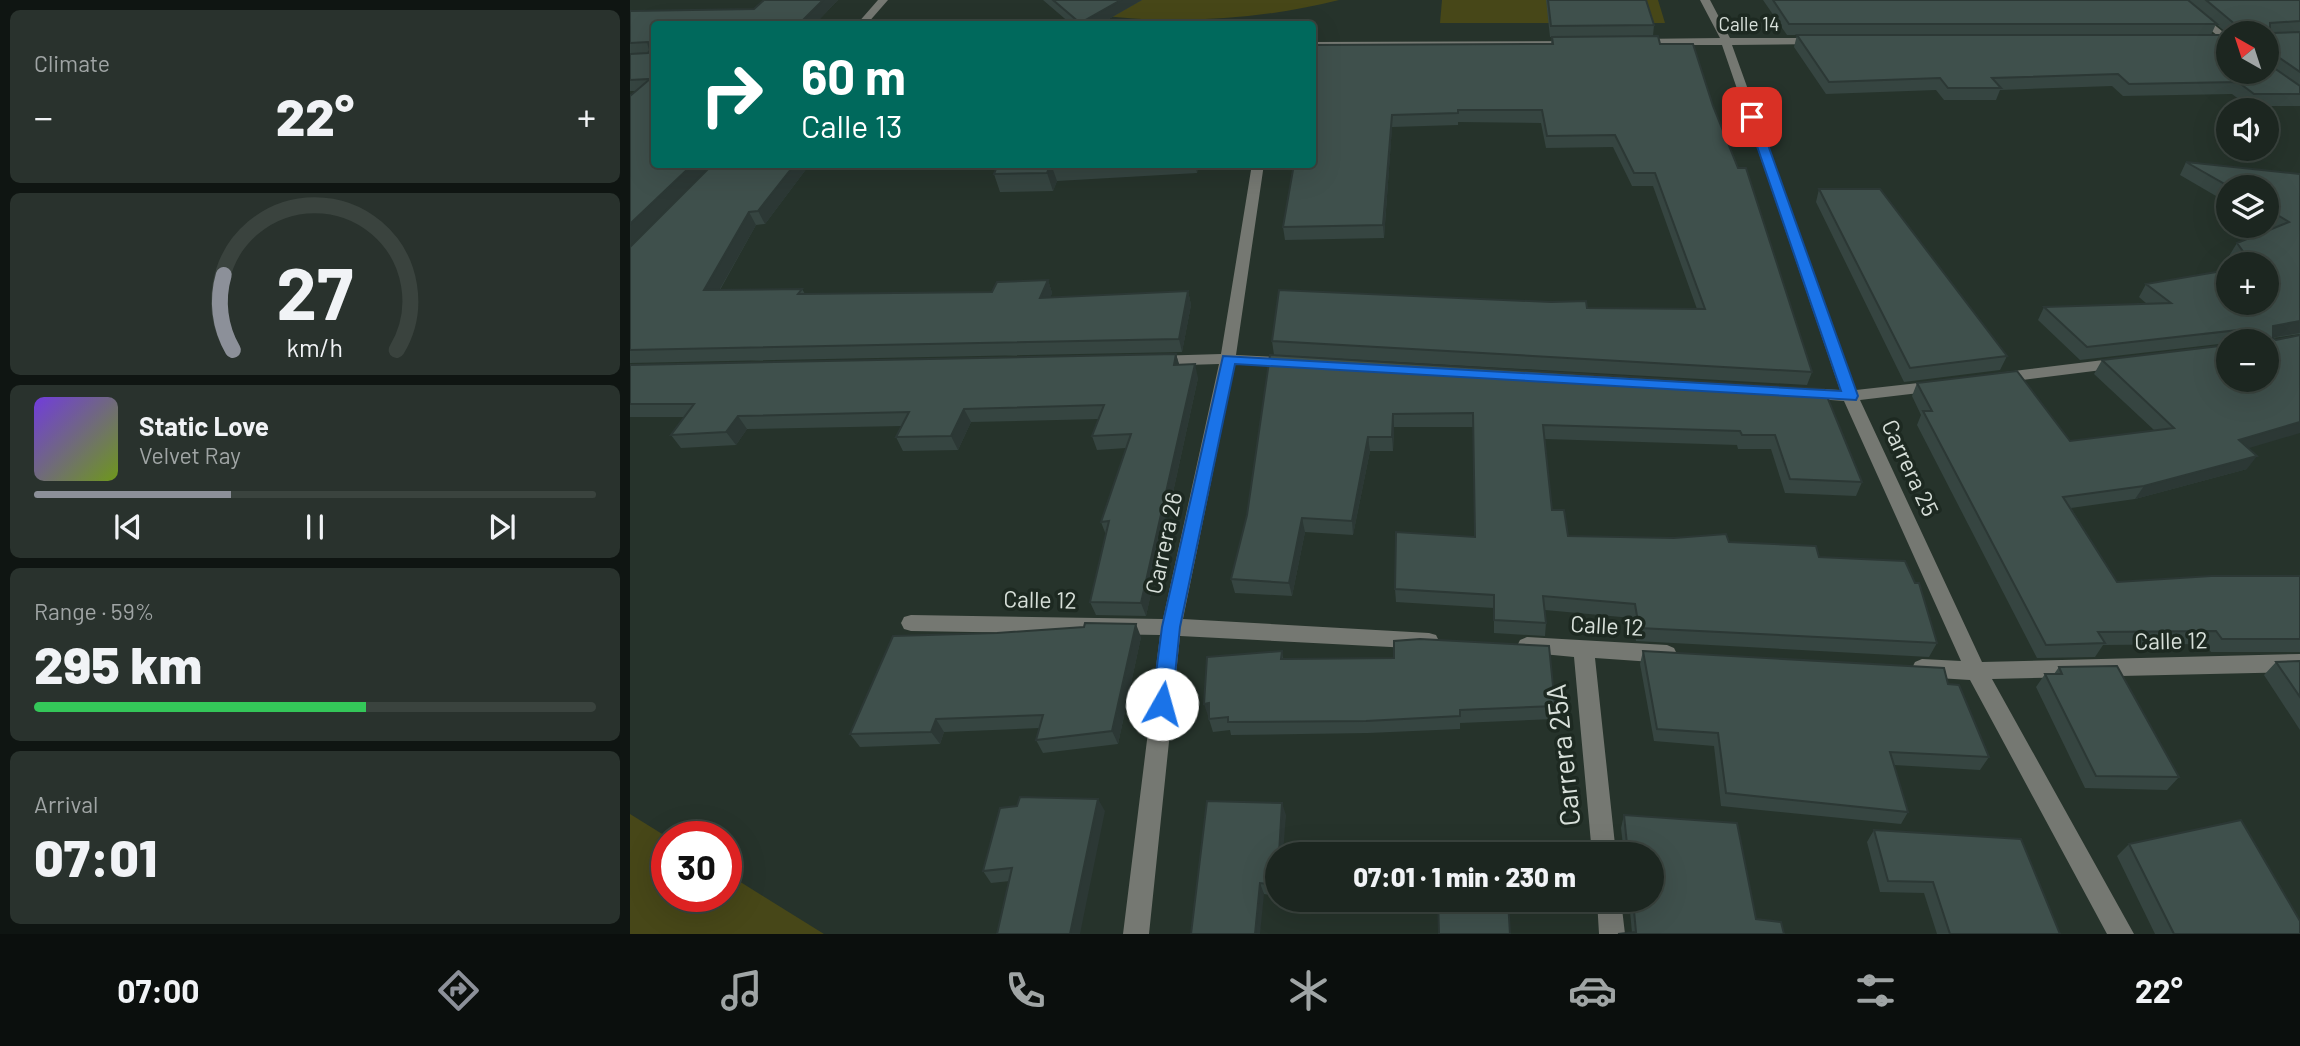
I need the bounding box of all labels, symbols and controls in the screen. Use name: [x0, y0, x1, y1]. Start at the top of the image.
street label: Calle 14: [1719, 12, 1779, 35]
north arrow: [2216, 21, 2278, 84]
map controls: [2216, 21, 2279, 392]
text: 60 m: [801, 46, 906, 105]
text: Climate: [34, 49, 110, 77]
icon: right: [686, 49, 777, 140]
text: 22°: [276, 84, 354, 146]
pin: [1722, 87, 1782, 147]
text: −: [34, 93, 53, 139]
text: +: [577, 93, 596, 139]
icon: arrive: [1733, 98, 1771, 136]
button: sound: [2216, 98, 2279, 161]
text: Calle 13: [801, 106, 902, 144]
button: layers: [2216, 175, 2279, 238]
text: 27: [277, 247, 353, 335]
button: +: [2216, 252, 2279, 315]
button: −: [2216, 329, 2279, 392]
text: km/h: [287, 332, 343, 362]
text: Static Love: [139, 410, 269, 441]
street label: Carrera 25: [1876, 415, 1945, 520]
text: Velvet Ray: [139, 441, 241, 469]
street label: Carrera 26: [1139, 489, 1187, 596]
icon: previous: [109, 508, 147, 546]
icon: pause: [296, 508, 334, 546]
icon: next: [483, 508, 521, 546]
street label: Calle 12: [1003, 584, 1077, 614]
text: Range · 59%: [34, 597, 154, 625]
street label: Calle 12: [1570, 609, 1644, 641]
street label: Calle 12: [2134, 625, 2208, 655]
text: 295 km: [34, 632, 202, 694]
position arrow: [1125, 667, 1199, 741]
street label: Carrera 25A: [1538, 682, 1586, 828]
text: Arrival: [34, 790, 98, 818]
speed limit sign: 30: [651, 821, 742, 912]
text: 07:01: [34, 825, 157, 887]
text: 07:01 · 1 min · 230 m: [1353, 861, 1576, 892]
icon: directions: [434, 966, 483, 1015]
icon: music: [717, 966, 766, 1015]
icon: phone: [1001, 966, 1050, 1015]
icon: climate: [1284, 966, 1333, 1015]
icon: car: [1568, 966, 1617, 1015]
icon: filters: [1851, 966, 1900, 1015]
text: 07:00: [117, 971, 199, 1009]
text: 22°: [2135, 971, 2183, 1009]

